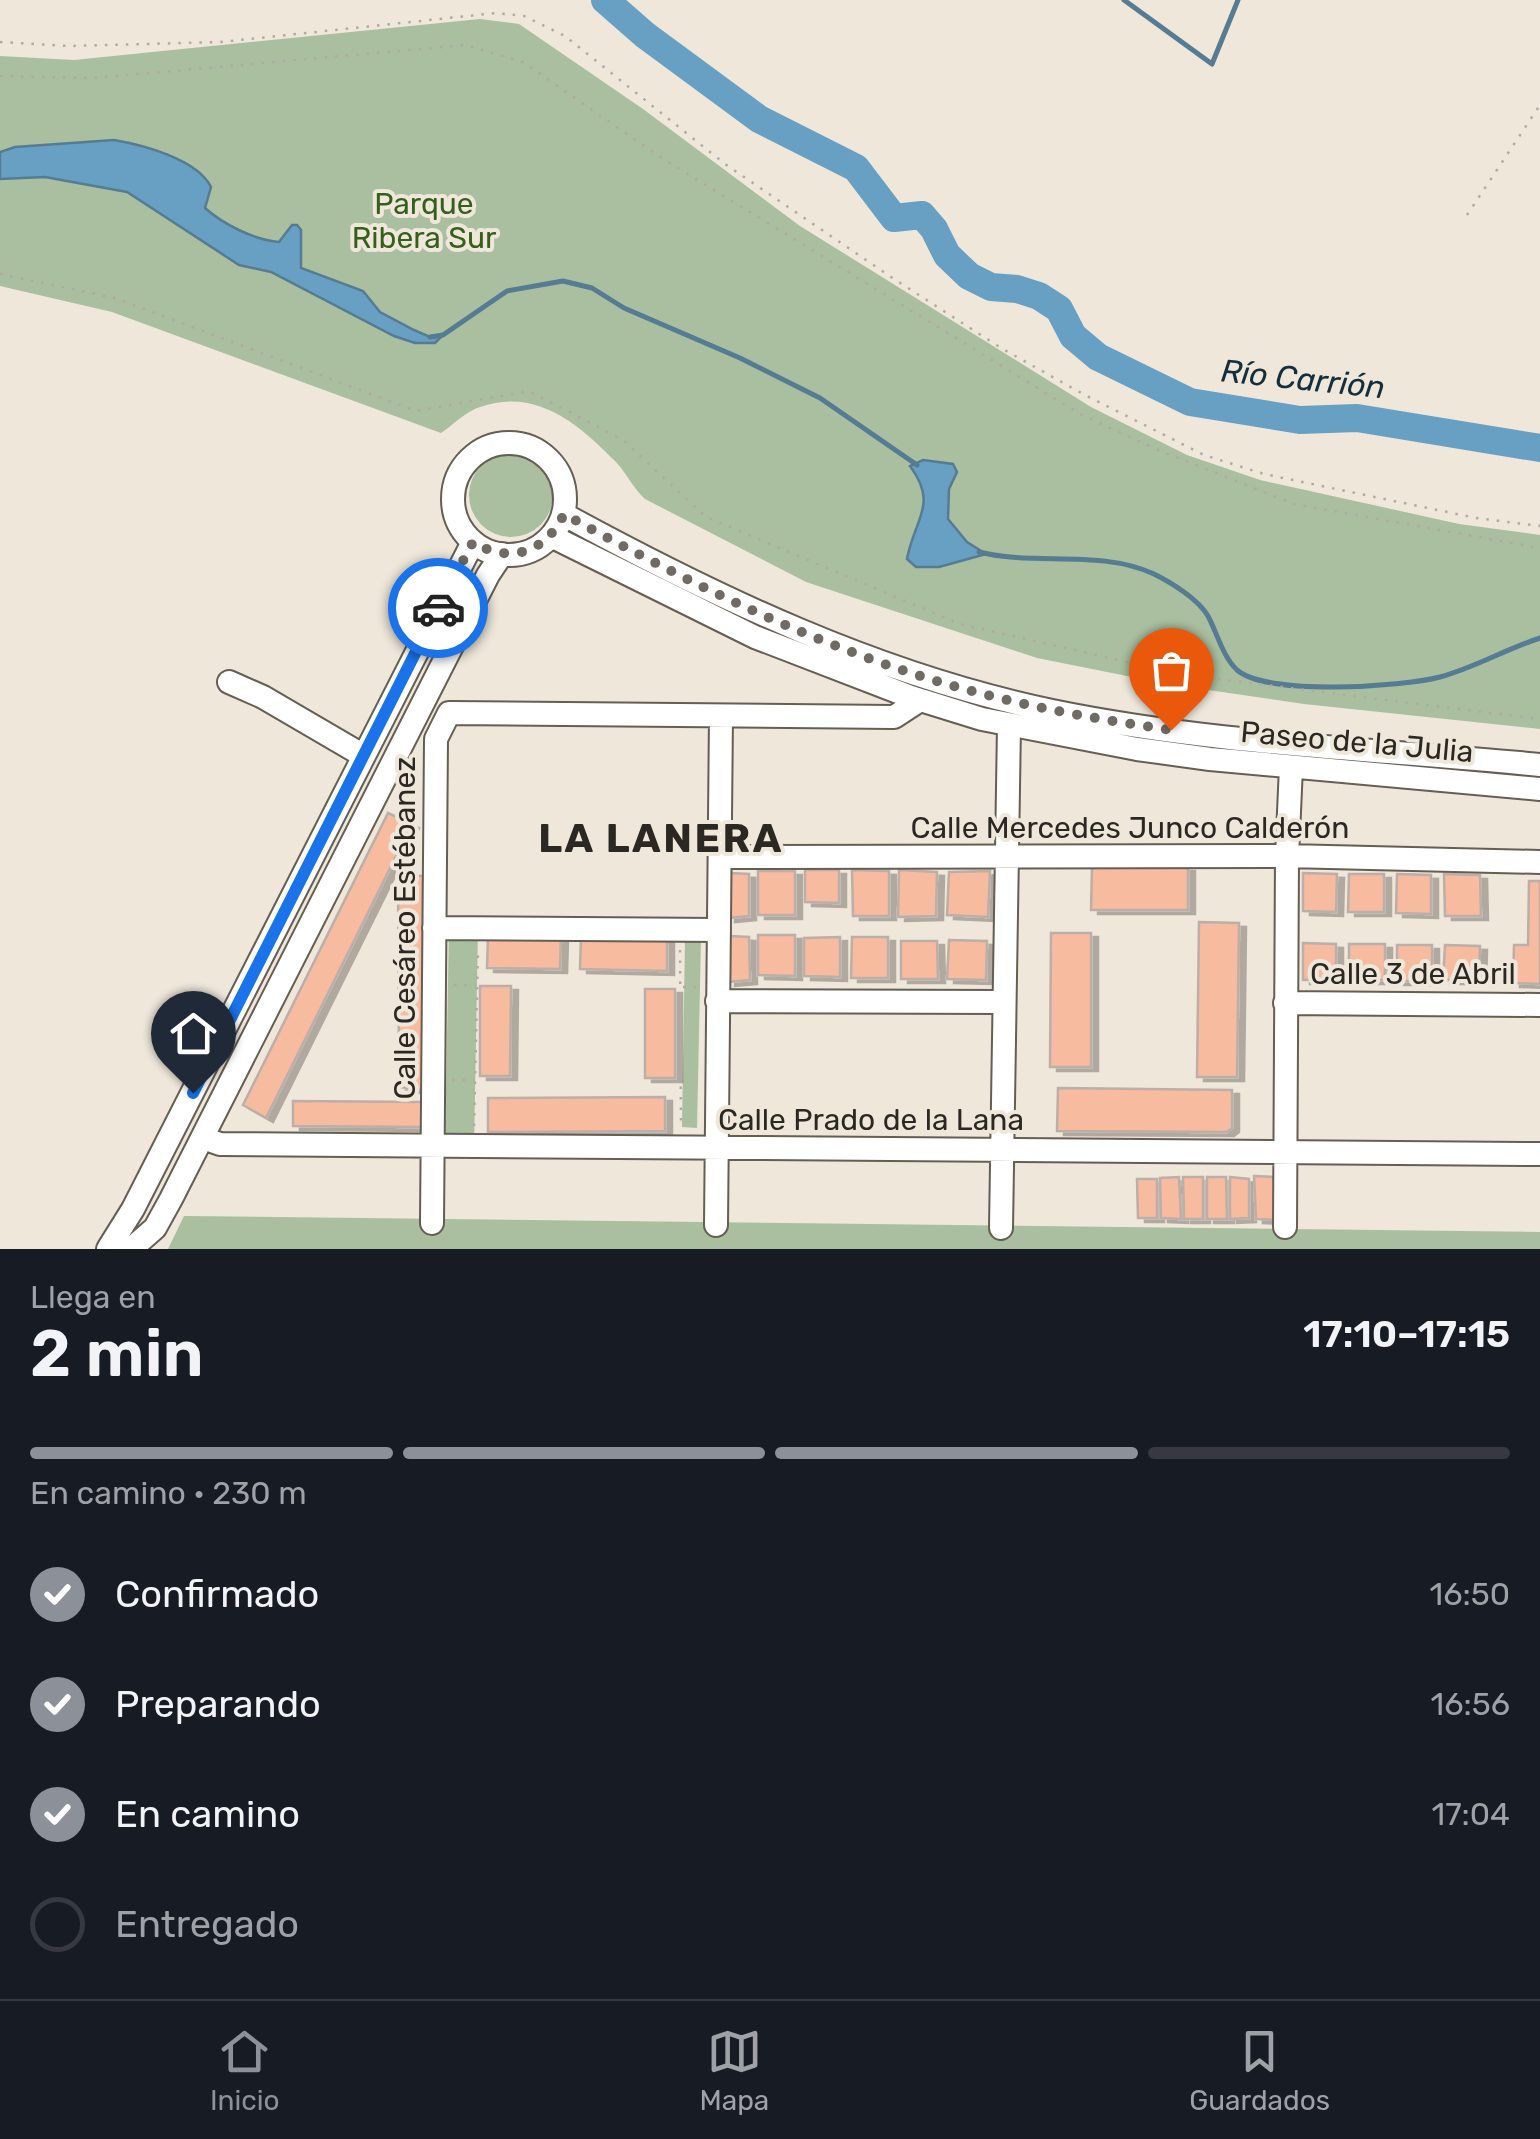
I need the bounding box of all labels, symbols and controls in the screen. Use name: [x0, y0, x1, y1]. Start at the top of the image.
park label: Parque Ribera Sur: [352, 186, 497, 256]
water label: Río Carrión: [1219, 351, 1387, 407]
courier: [388, 558, 488, 658]
icon: car: [411, 581, 466, 636]
pin: [1129, 628, 1214, 731]
icon: bag: [1144, 643, 1199, 698]
street label: Paseo de la Julia: [1239, 714, 1475, 770]
street label: Calle Cesáreo Estébanez: [387, 756, 423, 1100]
street label: Calle Mercedes Junco Calderón: [911, 810, 1349, 846]
district label: LA LANERA: [538, 815, 784, 862]
street label: Calle 3 de Abril: [1310, 956, 1516, 992]
pin: [151, 991, 236, 1094]
icon: home: [166, 1006, 221, 1061]
street label: Calle Prado de la Lana: [718, 1102, 1024, 1138]
text: Llega en: [30, 1278, 156, 1316]
text: 17:10–17:15: [1303, 1311, 1510, 1357]
text: 2 min: [30, 1315, 204, 1392]
text: En camino · 230 m: [30, 1474, 307, 1512]
icon: check: [30, 1567, 85, 1622]
text: Confirmado: [115, 1571, 319, 1617]
text: 16:50: [1429, 1575, 1510, 1613]
icon: check: [30, 1677, 85, 1732]
text: Preparando: [115, 1681, 321, 1727]
text: 16:56: [1431, 1685, 1510, 1723]
icon: check: [30, 1787, 85, 1842]
text: En camino: [115, 1791, 300, 1837]
text: 17:04: [1432, 1795, 1510, 1833]
text: Entregado: [115, 1901, 299, 1947]
tab: Inicio: [210, 2024, 280, 2117]
tab: Mapa: [699, 2024, 769, 2117]
tab: Guardados: [1189, 2024, 1330, 2117]

